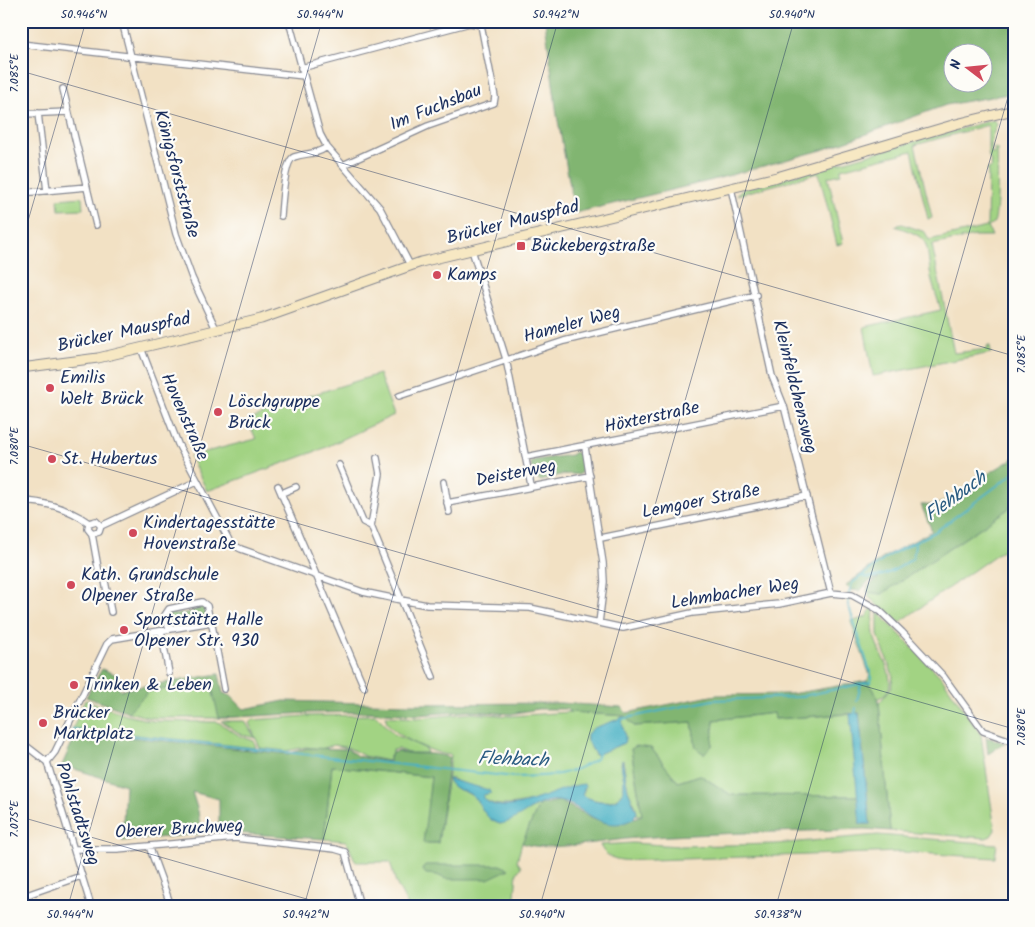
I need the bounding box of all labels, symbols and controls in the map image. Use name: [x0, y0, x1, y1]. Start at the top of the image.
text: 50.946°N: [61, 5, 107, 24]
text: 50.944°N: [297, 5, 343, 24]
text: 50.942°N: [533, 5, 579, 24]
text: 50.940°N: [769, 5, 815, 24]
north arrow: [942, 42, 992, 92]
text: 7.085°E: [5, 52, 24, 93]
text: N: [945, 57, 968, 72]
street label: Im Fuchsbau: [386, 76, 487, 140]
street label: Königsforststraße: [145, 106, 207, 242]
street label: Brücker Mauspfad: [444, 192, 583, 253]
place label: Bückebergstraße: [531, 232, 655, 261]
marker: Bückebergstraße: [515, 240, 527, 252]
place label: Kamps: [447, 261, 497, 290]
marker: Kamps: [431, 269, 443, 281]
street label: Hameler Weg: [520, 298, 624, 352]
street label: Brücker Mauspfad: [55, 305, 194, 361]
street label: Kleinfeldchensweg: [763, 317, 825, 457]
text: 7.085°E: [1012, 333, 1031, 374]
place label: Emilis Welt Brück: [60, 364, 144, 414]
street label: Hovenstraße: [152, 369, 216, 465]
marker: Emilis Welt Brück: [44, 382, 56, 394]
place label: Löschgruppe Brück: [228, 388, 320, 438]
street label: Höxterstraße: [602, 394, 702, 442]
marker: Löschgruppe Brück: [212, 406, 224, 418]
text: 7.080°E: [5, 426, 24, 465]
place label: St. Hubertus: [62, 445, 158, 474]
street label: Deisterweg: [473, 452, 559, 496]
marker: St. Hubertus: [46, 453, 58, 465]
water label: Flehbach: [919, 463, 995, 530]
street label: Lemgoer Straße: [639, 476, 763, 528]
place label: Kindertagesstätte Hovenstraße: [143, 509, 275, 559]
marker: Kindertagesstätte Hovenstraße: [127, 527, 139, 539]
place label: Kath. Grundschule Olpener Straße: [81, 561, 219, 611]
street label: Lehmbacher Weg: [669, 570, 801, 618]
marker: Kath. Grundschule Olpener Straße: [65, 579, 77, 591]
place label: Sportstätte Halle Olpener Str. 930: [134, 606, 263, 656]
marker: Sportstätte Halle Olpener Str. 930: [118, 624, 130, 636]
place label: Trinken & Leben: [84, 671, 212, 700]
marker: Trinken & Leben: [68, 679, 80, 691]
place label: Brücker Marktplatz: [53, 699, 133, 749]
text: 7.080°E: [1012, 707, 1031, 746]
marker: Brücker Marktplatz: [37, 717, 49, 729]
water label: Flehbach: [477, 744, 551, 776]
street label: Pohlstadtsweg: [47, 758, 107, 870]
text: 7.075°E: [5, 799, 24, 838]
street label: Oberer Bruchweg: [114, 812, 244, 848]
text: 50.944°N: [47, 905, 93, 924]
text: 50.942°N: [283, 905, 329, 924]
text: 50.940°N: [519, 905, 565, 924]
text: 50.938°N: [754, 905, 802, 924]

